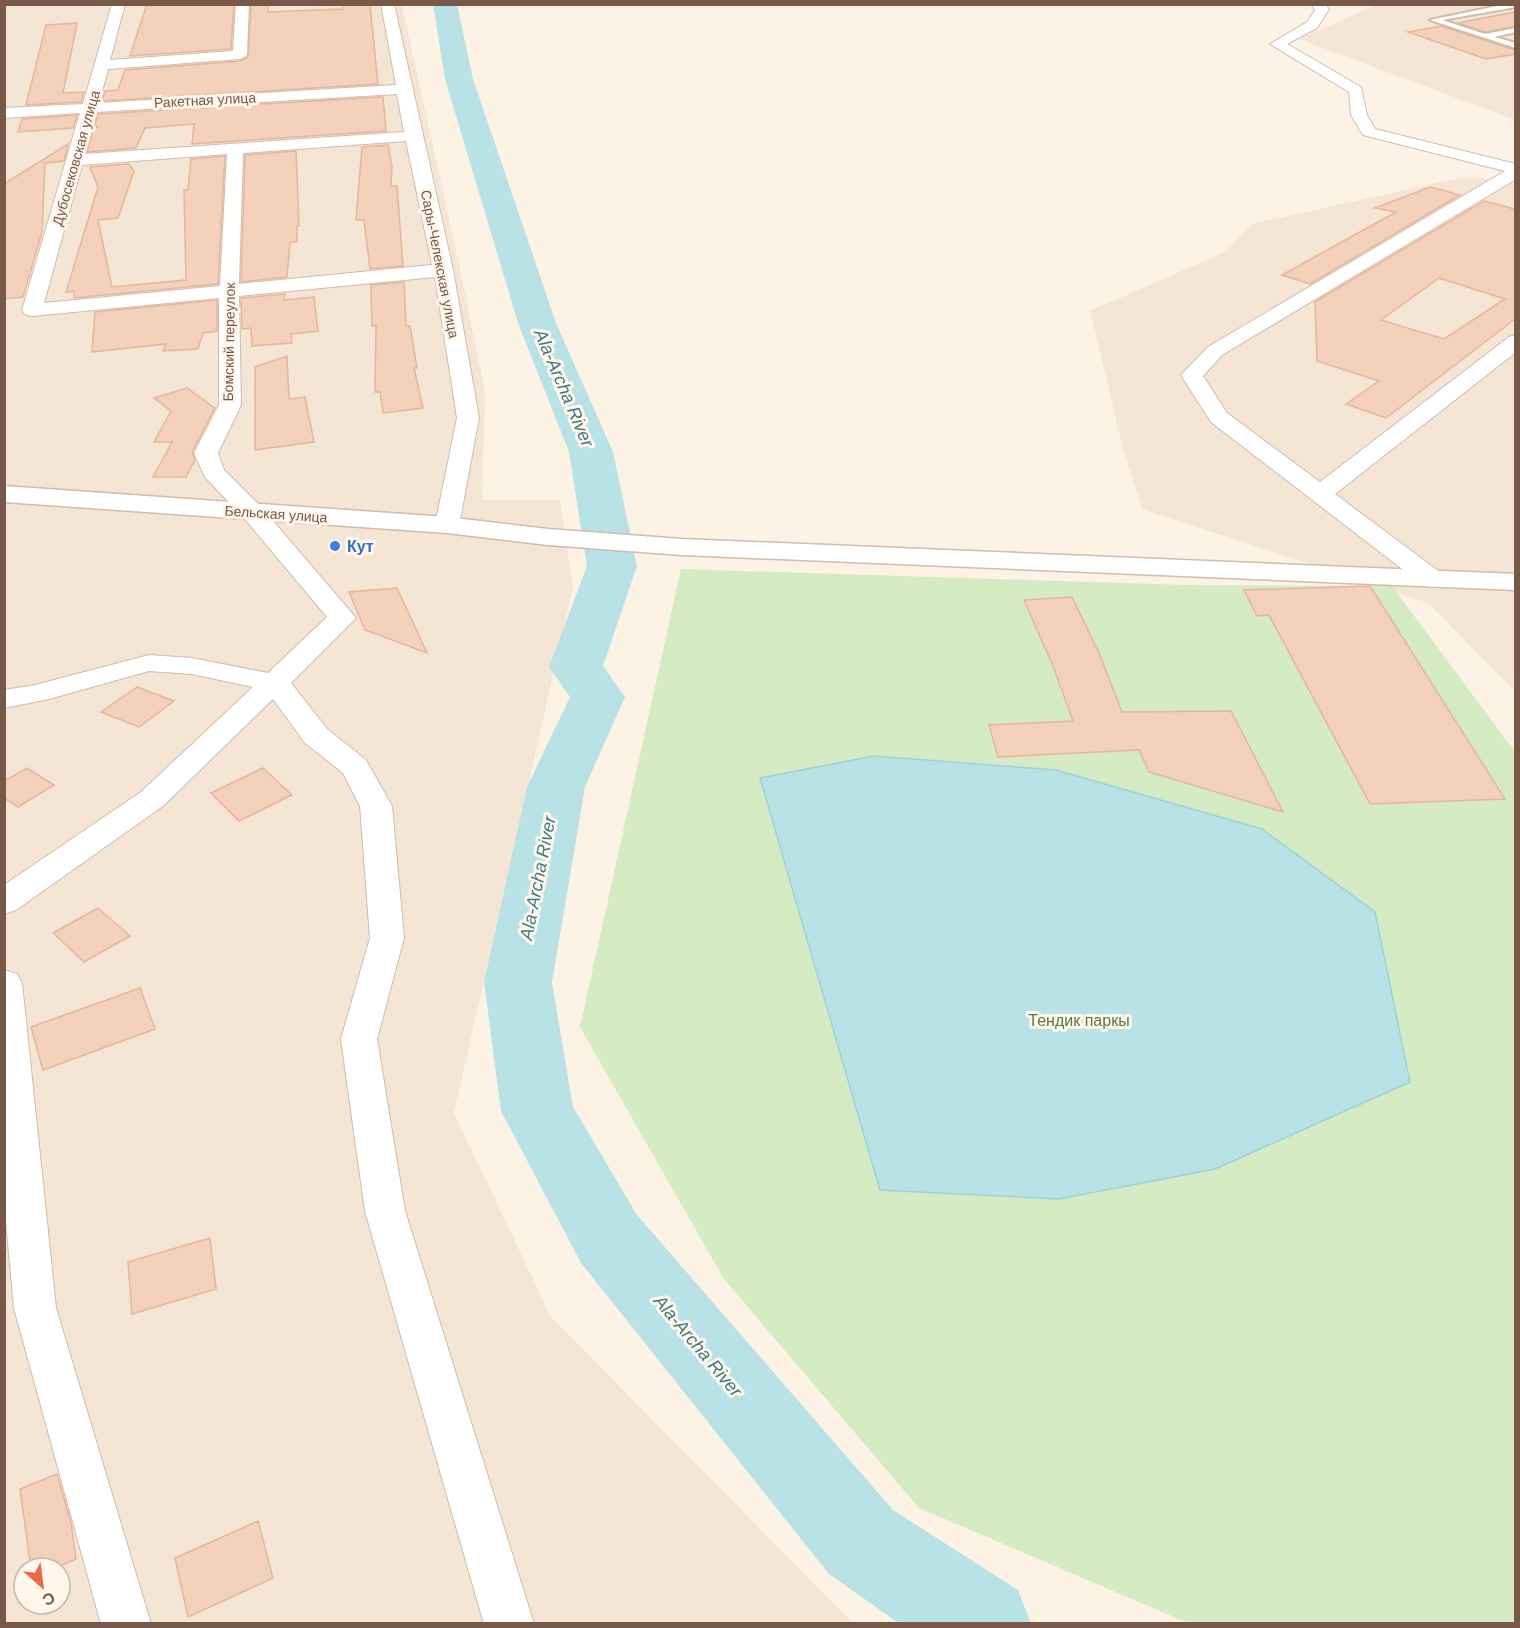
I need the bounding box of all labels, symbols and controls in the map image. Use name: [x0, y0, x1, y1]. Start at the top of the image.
street label: Дубосековская улица: [49, 88, 103, 228]
street label: Ракетная улица: [154, 89, 257, 111]
street label: Сары-Челекская улица: [418, 189, 462, 340]
street label: Бомский переулок: [220, 282, 238, 402]
water label: Ala-Archa River: [530, 325, 598, 451]
street label: Бельская улица: [224, 502, 328, 526]
place label: Кут: [347, 538, 374, 555]
marker: Кут: [328, 539, 342, 553]
water label: Ala-Archa River: [516, 813, 560, 943]
park label: Тендик паркы: [1028, 1012, 1130, 1029]
water label: Ala-Archa River: [649, 1291, 747, 1401]
north arrow: [12, 1556, 72, 1616]
text: С: [39, 1589, 58, 1609]

